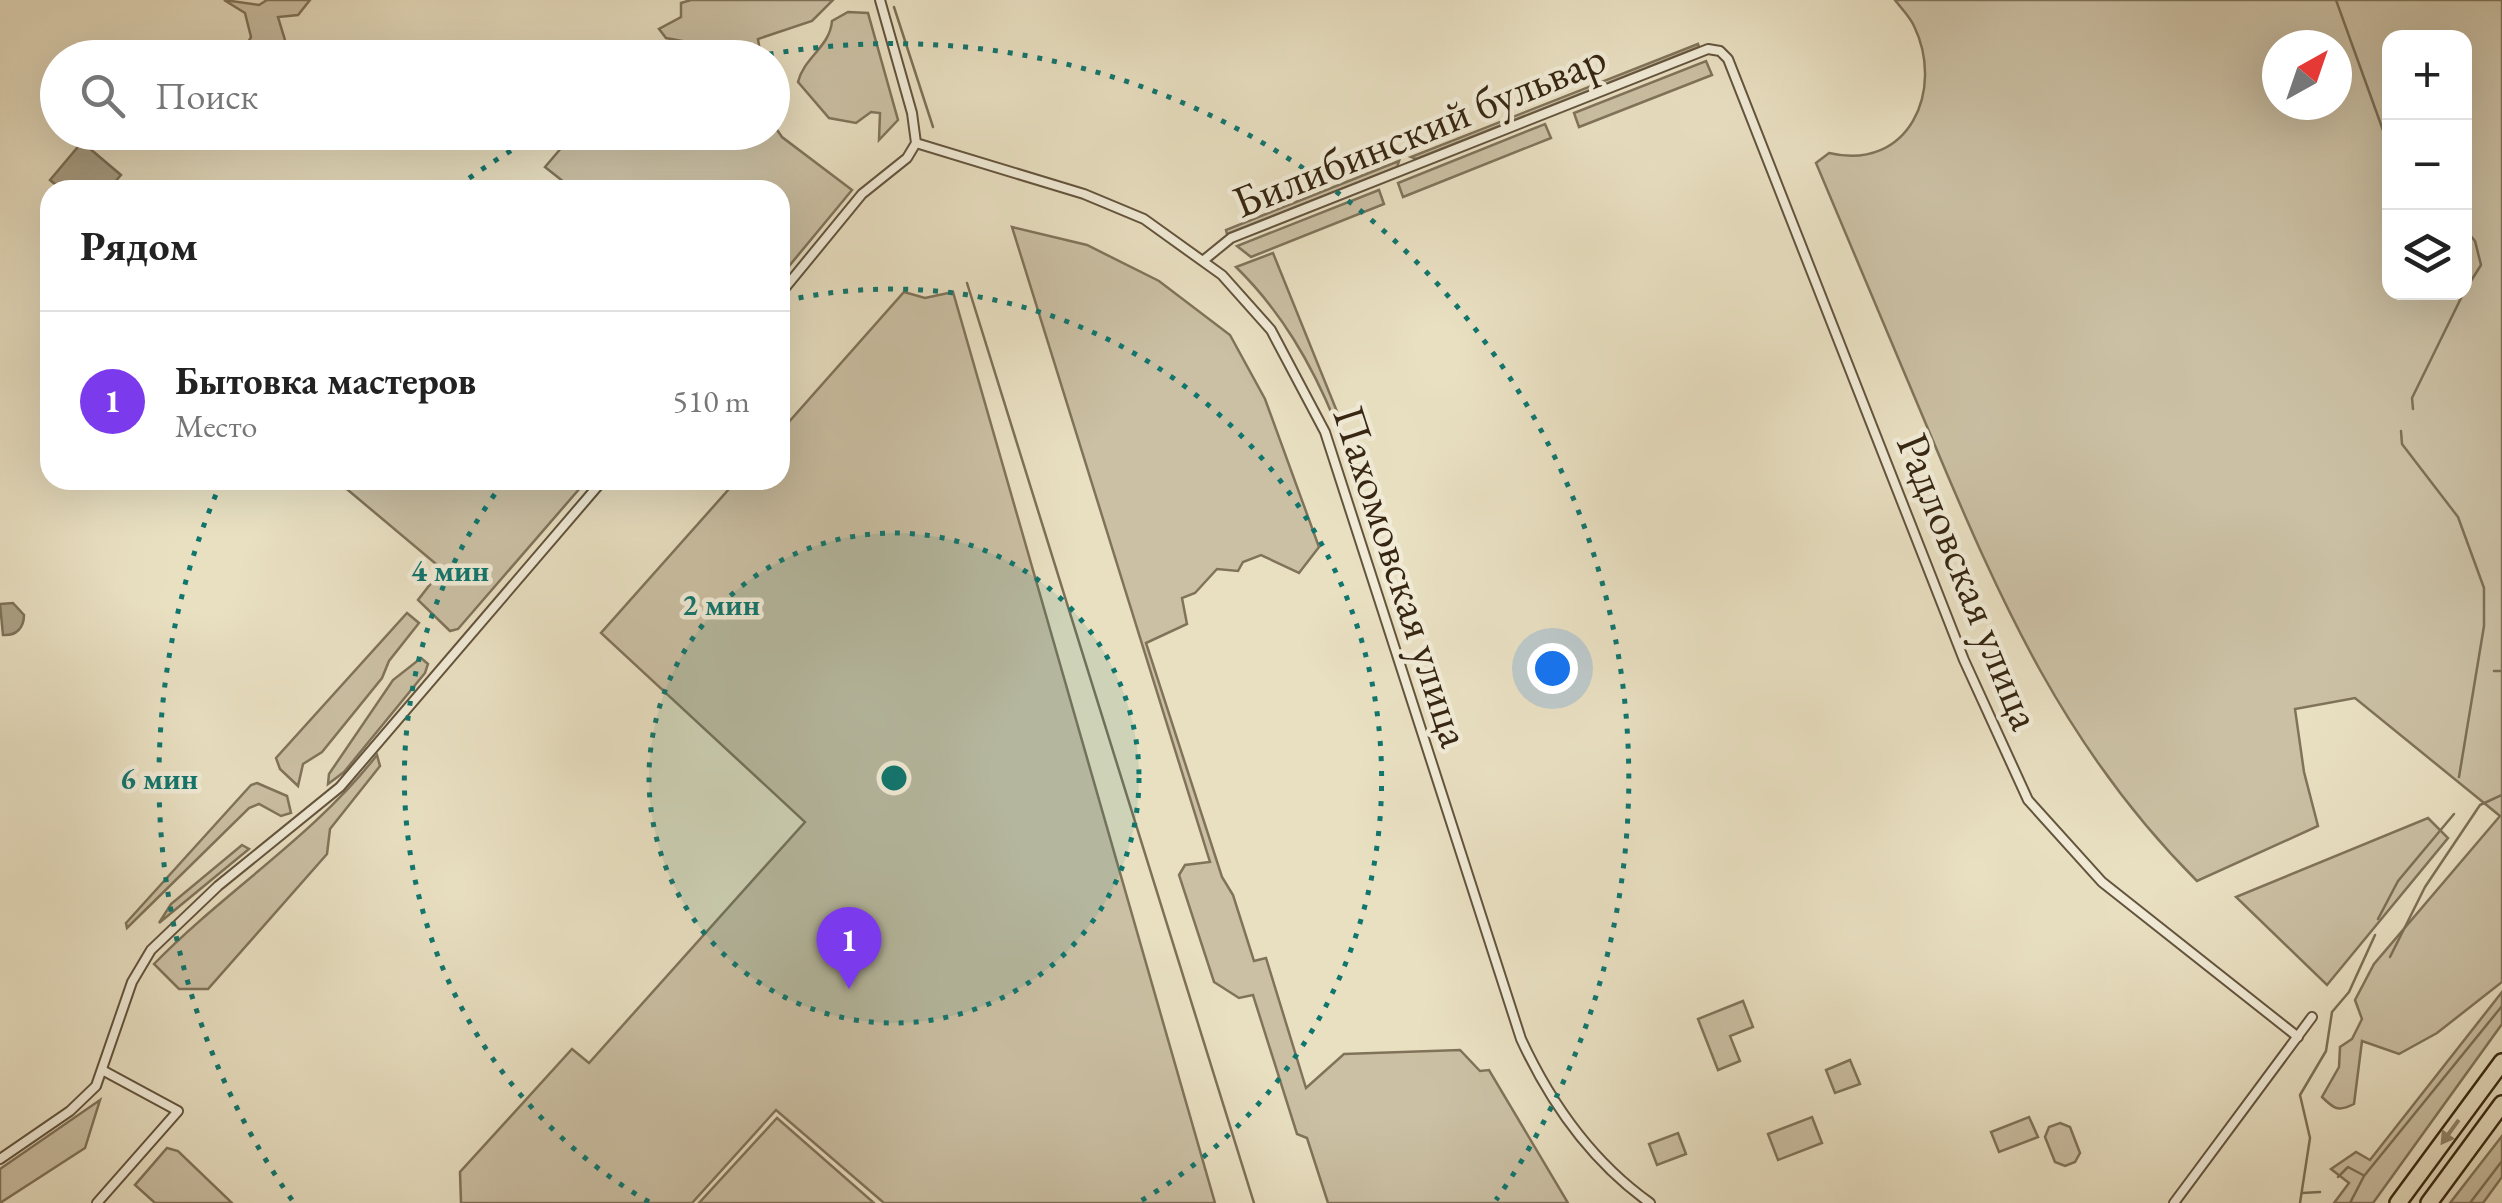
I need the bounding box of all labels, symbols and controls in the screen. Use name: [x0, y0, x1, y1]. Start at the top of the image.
street label: Билибинский бульвар: [1224, 28, 1614, 230]
north arrow: [2262, 30, 2352, 120]
map controls: [2382, 30, 2472, 300]
button: +: [2382, 30, 2472, 120]
search box: [40, 40, 790, 150]
icon: search: [75, 68, 130, 123]
text: Поиск: [155, 71, 258, 120]
button: −: [2382, 120, 2472, 210]
button: layers: [2382, 210, 2472, 300]
text: Рядом: [80, 218, 198, 273]
text: Бытовка мастеров: [175, 356, 476, 405]
text: 1: [104, 380, 121, 422]
text: 510 m: [673, 380, 750, 422]
street label: Пахомовская улица: [1321, 398, 1486, 754]
text: Место: [175, 405, 257, 447]
street label: Радловская улица: [1884, 424, 2056, 738]
text: 4 мин: [411, 551, 489, 590]
text: 2 мин: [682, 585, 760, 624]
your location: [1527, 643, 1578, 694]
text: 6 мин: [120, 759, 198, 798]
centre of rings: [876, 760, 912, 796]
pin: 1: [816, 906, 882, 989]
one-way arrow: [2441, 1119, 2460, 1145]

